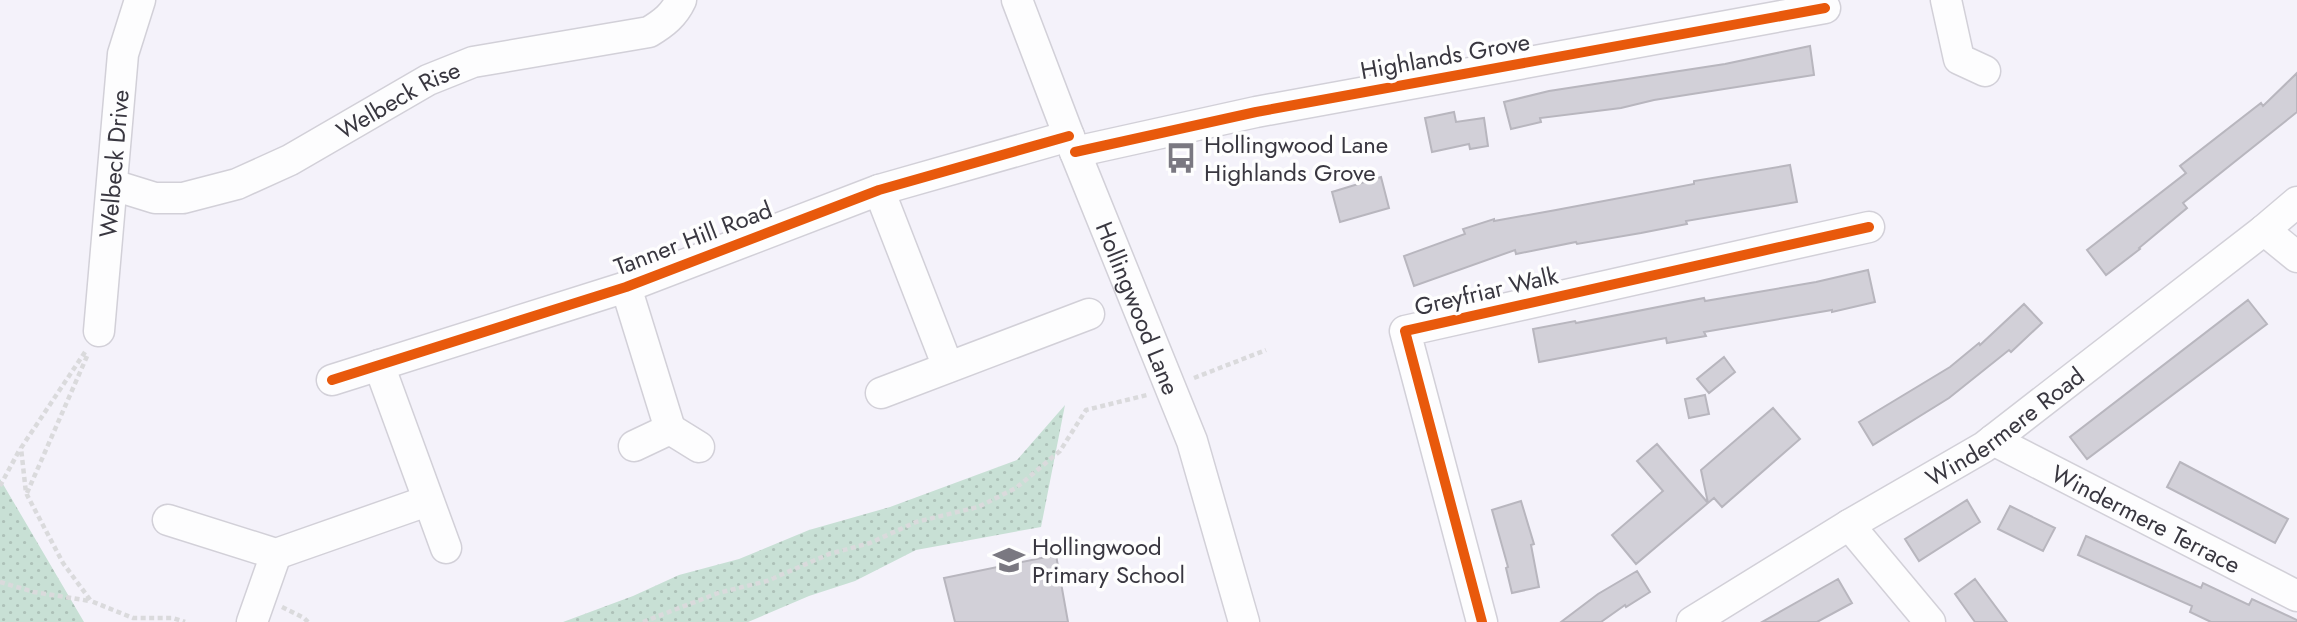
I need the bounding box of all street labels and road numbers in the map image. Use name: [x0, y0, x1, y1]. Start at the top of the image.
street label: Highlands Grove: [1357, 24, 1533, 88]
street label: Welbeck Rise: [329, 52, 465, 147]
street label: Welbeck Drive: [90, 88, 137, 239]
street label: Tanner Hill Road: [609, 192, 777, 284]
street label: Hollingwood Lane: [1087, 216, 1189, 400]
street label: Greyfriar Walk: [1411, 257, 1562, 325]
street label: Windermere Road: [1919, 358, 2091, 495]
street label: Windermere Terrace: [2045, 455, 2247, 582]

